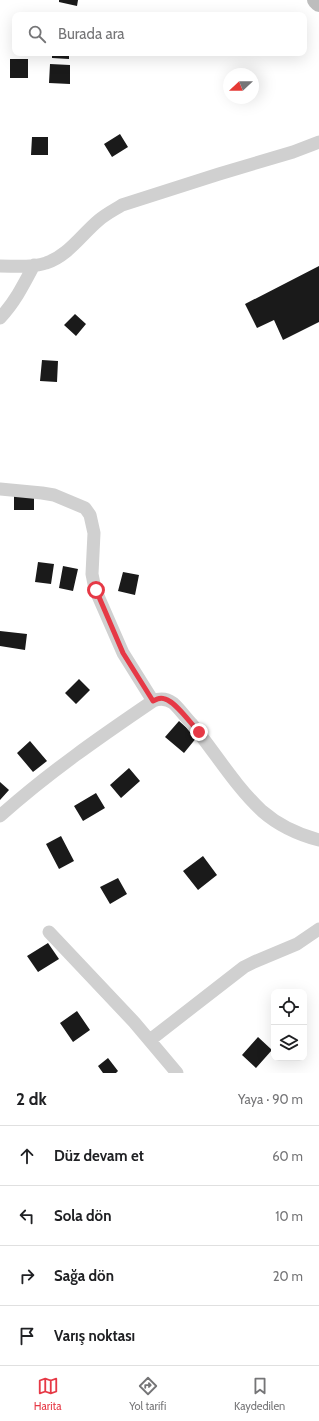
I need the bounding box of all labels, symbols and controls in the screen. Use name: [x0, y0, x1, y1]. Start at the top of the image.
search box: [12, 12, 307, 56]
icon: search: [26, 23, 48, 45]
text: Burada ara: [58, 25, 125, 43]
north arrow: [223, 68, 259, 104]
route start: [87, 581, 105, 599]
route end: [190, 723, 208, 741]
map controls: [271, 989, 307, 1061]
button: locate: [271, 989, 307, 1025]
button: layers: [271, 1025, 307, 1061]
text: 2 dk: [16, 1089, 47, 1109]
text: Yaya · 90 m: [238, 1091, 303, 1107]
icon: ahead: [16, 1145, 38, 1167]
text: Düz devam et: [54, 1147, 144, 1165]
text: 60 m: [272, 1148, 303, 1164]
icon: left: [16, 1205, 38, 1227]
text: Sola dön: [54, 1207, 111, 1225]
text: 10 m: [275, 1208, 303, 1224]
icon: right: [16, 1265, 38, 1287]
text: Sağa dön: [54, 1267, 114, 1285]
text: 20 m: [273, 1268, 303, 1284]
icon: arrive: [16, 1325, 38, 1347]
text: Varış noktası: [54, 1327, 135, 1345]
tab: Harita: [34, 1375, 62, 1413]
tab: Yol tarifi: [129, 1375, 166, 1413]
tab: Kaydedilen: [234, 1375, 285, 1413]

